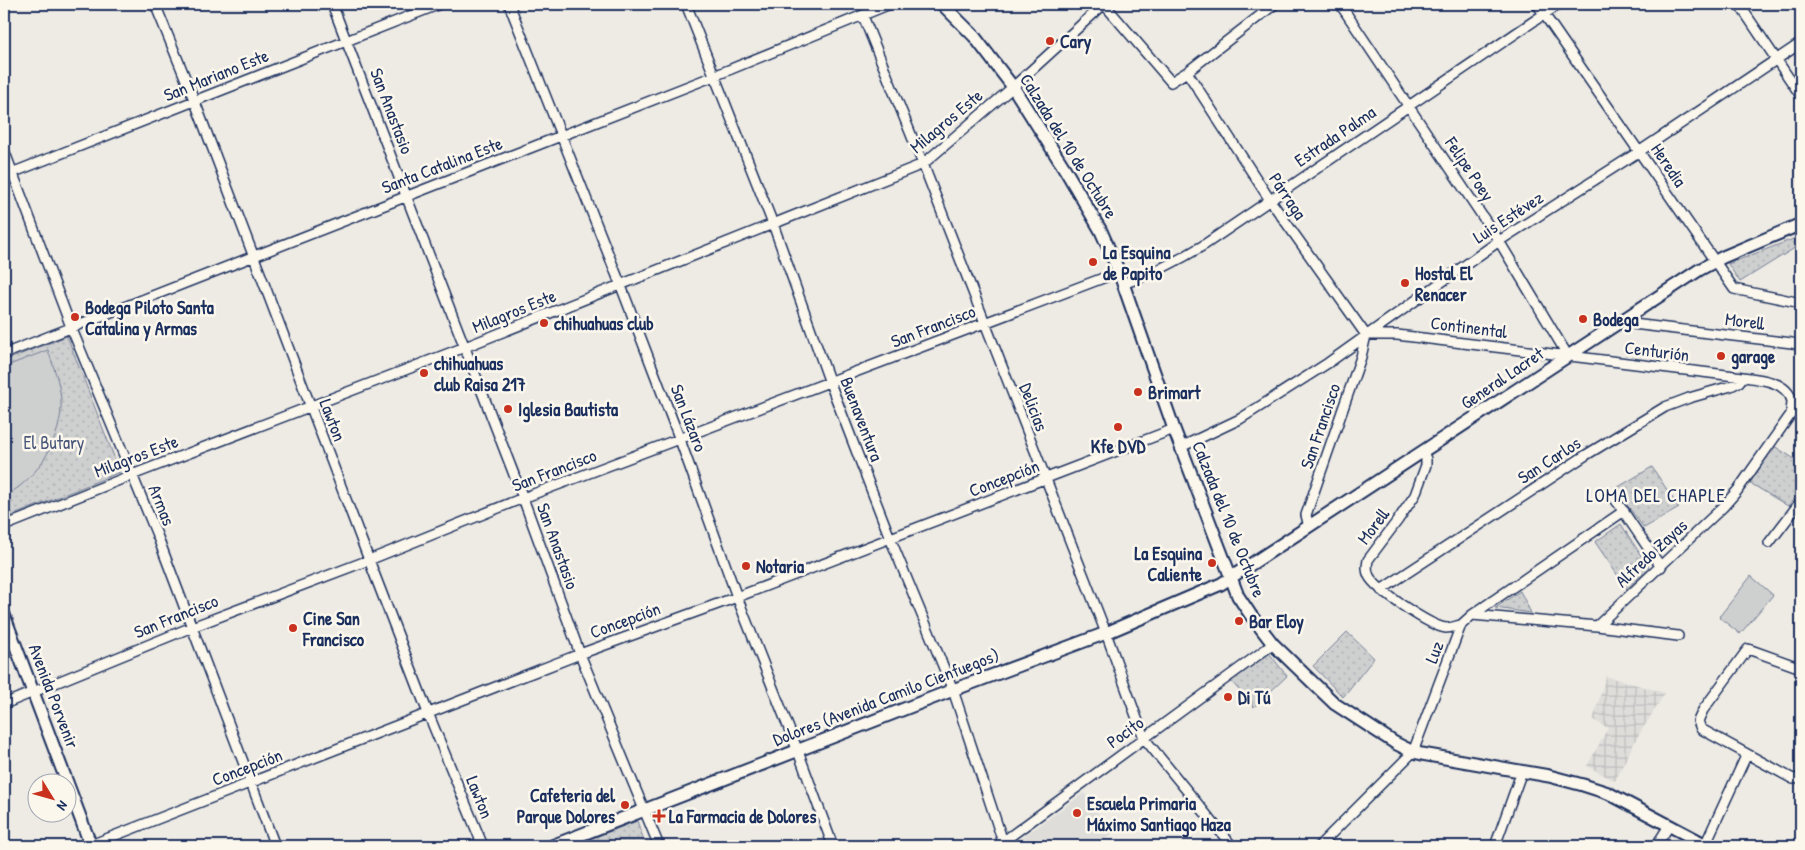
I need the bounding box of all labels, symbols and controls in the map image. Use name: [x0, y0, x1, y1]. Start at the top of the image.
place label: Cary: [1060, 29, 1092, 55]
marker: Cary: [1044, 35, 1056, 47]
street label: San Mariano Este: [160, 43, 272, 107]
street label: San Anastasio: [364, 65, 420, 157]
street label: Calzada del 10 de Octubre: [1014, 69, 1124, 223]
street label: Milagros Este: [904, 83, 988, 159]
street label: Estrada Palma: [1289, 100, 1381, 172]
street label: Santa Catalina Este: [378, 131, 506, 199]
street label: Felipe Poey: [1439, 131, 1501, 206]
street label: Heredia: [1645, 138, 1693, 192]
street label: Párraga: [1263, 168, 1313, 224]
street label: Luis Estévez: [1468, 185, 1548, 249]
place label: La Esquina de Papito: [1103, 240, 1171, 287]
marker: La Esquina de Papito: [1087, 256, 1099, 268]
place label: Hostal El Renacer: [1415, 261, 1474, 307]
marker: Hostal El Renacer: [1399, 277, 1411, 289]
street label: Milagros Este: [468, 283, 560, 339]
place label: Bodega Piloto Santa Catalina y Armas: [85, 295, 215, 342]
street label: San Francisco: [887, 298, 979, 354]
street label: Morell: [1724, 306, 1767, 336]
place label: Bodega: [1593, 307, 1640, 333]
street label: Continental: [1429, 310, 1509, 344]
marker: Bodega Piloto Santa Catalina y Armas: [69, 311, 81, 323]
place label: chihuahuas club: [554, 311, 654, 336]
marker: Bodega: [1577, 313, 1589, 325]
marker: chihuahuas club: [538, 317, 550, 329]
street label: Centurión: [1623, 335, 1691, 367]
street label: General Lacret: [1456, 341, 1549, 415]
place label: garage: [1731, 344, 1776, 370]
marker: garage: [1715, 350, 1727, 362]
place label: chihuahuas club Raisa 217: [434, 351, 526, 397]
marker: chihuahuas club Raisa 217: [418, 367, 430, 379]
street label: Buenaventura: [834, 373, 890, 465]
street label: Delicias: [1013, 379, 1055, 435]
place label: Brimart: [1148, 380, 1201, 405]
street label: San Francisco: [1294, 380, 1346, 472]
street label: San Lázaro: [665, 381, 713, 455]
marker: Brimart: [1132, 386, 1144, 398]
street label: Lawton: [314, 395, 352, 445]
place label: Iglesia Bautista: [518, 397, 619, 423]
marker: Iglesia Bautista: [502, 403, 514, 415]
marker: Kfe DVD: [1112, 421, 1124, 433]
street label: Milagros Este: [90, 429, 182, 483]
park label: El Butary: [23, 430, 85, 455]
street label: San Carlos: [1513, 430, 1585, 490]
place label: Kfe DVD: [1091, 434, 1146, 459]
street label: Calzada del 10 de Octubre: [1186, 437, 1272, 601]
street label: San Francisco: [508, 442, 600, 498]
street label: Concepción: [965, 453, 1043, 503]
street label: Armas: [143, 481, 181, 529]
district label: LOMA DEL CHAPLE: [1586, 482, 1726, 508]
street label: San Anastasio: [531, 499, 585, 593]
street label: Morell: [1351, 502, 1395, 549]
street label: Alfredo Zayas: [1609, 513, 1693, 593]
place label: La Esquina Caliente: [1134, 541, 1203, 587]
place label: Notaria: [756, 554, 805, 579]
marker: La Esquina Caliente: [1206, 557, 1218, 569]
marker: Notaria: [740, 560, 752, 572]
street label: San Francisco: [130, 588, 222, 644]
street label: Concepción: [586, 596, 664, 644]
place label: Cine San Francisco: [302, 606, 365, 652]
place label: Bar Eloy: [1249, 609, 1304, 635]
marker: Bar Eloy: [1233, 615, 1245, 627]
marker: Cine San Francisco: [287, 622, 299, 634]
street label: Luz: [1418, 637, 1450, 667]
street label: Avenida Porvenir: [23, 640, 85, 752]
street label: Dolores (Avenida Camilo Cienfuegos): [769, 642, 1003, 752]
place label: Di Tú: [1238, 685, 1271, 710]
marker: Di Tú: [1222, 691, 1234, 703]
street label: Pocito: [1101, 710, 1149, 754]
street label: Concepción: [208, 742, 286, 792]
north arrow: [28, 772, 78, 822]
street label: Lawton: [460, 772, 500, 822]
place label: Cafeteria del Parque Dolores: [517, 783, 616, 830]
place label: Escuela Primaria Máximo Santiago Haza: [1087, 791, 1232, 838]
text: N: [53, 797, 73, 815]
marker: Cafeteria del Parque Dolores: [619, 799, 631, 811]
place label: La Farmacia de Dolores: [669, 804, 816, 829]
marker: Escuela Primaria Máximo Santiago Haza: [1071, 807, 1083, 819]
marker: La Farmacia de Dolores: [653, 810, 665, 822]

